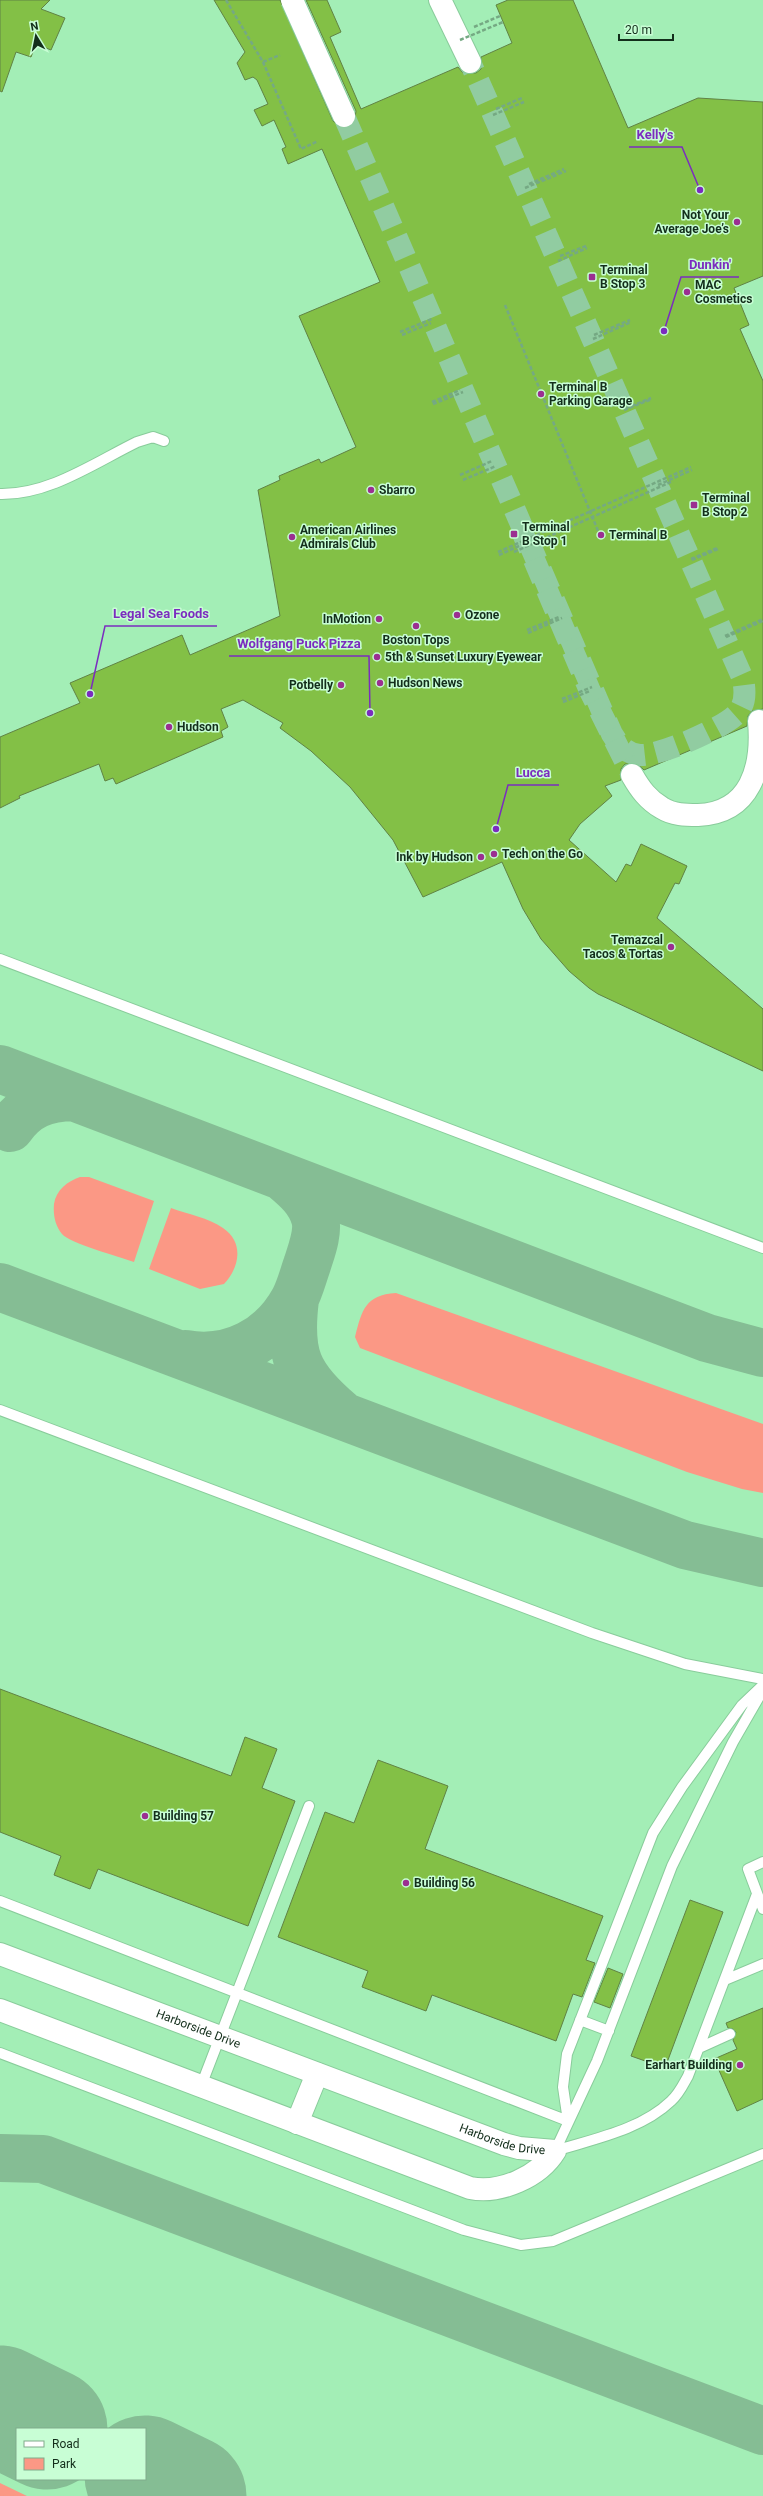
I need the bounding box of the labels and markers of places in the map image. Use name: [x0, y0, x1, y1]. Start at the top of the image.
callout: Kelly's: [629, 122, 682, 147]
place label: Not Your Average Joe’s: [654, 208, 730, 236]
marker: Not Your Average Joe’s: [732, 217, 742, 227]
callout: Dunkin': [681, 252, 739, 277]
place label: Terminal B Stop 3: [600, 263, 648, 291]
marker: Terminal B Stop 3: [587, 272, 597, 282]
place label: MAC Cosmetics: [695, 278, 752, 306]
marker: MAC Cosmetics: [682, 287, 692, 297]
place label: Terminal B Parking Garage: [549, 380, 633, 408]
marker: Terminal B Parking Garage: [536, 389, 546, 399]
place label: Sbarro: [379, 483, 415, 497]
marker: Sbarro: [366, 485, 376, 495]
place label: Terminal B Stop 2: [702, 491, 750, 519]
marker: Terminal B Stop 2: [689, 500, 699, 510]
place label: Terminal B Stop 1: [522, 520, 570, 548]
place label: American Airlines Admirals Club: [300, 523, 396, 551]
place label: Terminal B: [609, 528, 668, 542]
marker: Terminal B Stop 1: [509, 529, 519, 539]
marker: Terminal B: [596, 530, 606, 540]
marker: American Airlines Admirals Club: [287, 532, 297, 542]
callout: Legal Sea Foods: [105, 601, 217, 626]
place label: Ozone: [465, 608, 500, 622]
marker: Ozone: [452, 610, 462, 620]
place label: InMotion: [323, 612, 371, 626]
marker: InMotion: [374, 614, 384, 624]
marker: Boston Tops: [411, 621, 421, 631]
callout: Wolfgang Puck Pizza: [229, 631, 369, 656]
place label: Boston Tops: [383, 633, 449, 647]
place label: 5th & Sunset Luxury Eyewear: [385, 650, 542, 664]
marker: 5th & Sunset Luxury Eyewear: [372, 652, 382, 662]
place label: Hudson News: [388, 676, 463, 690]
place label: Potbelly: [289, 678, 334, 692]
marker: Hudson News: [375, 678, 385, 688]
marker: Potbelly: [336, 680, 346, 690]
place label: Hudson: [177, 720, 219, 734]
marker: Hudson: [164, 722, 174, 732]
callout: Lucca: [508, 760, 559, 785]
place label: Tech on the Go: [502, 847, 583, 861]
marker: Tech on the Go: [489, 849, 499, 859]
place label: Ink by Hudson: [396, 850, 473, 864]
marker: Ink by Hudson: [476, 852, 486, 862]
place label: Temazcal Tacos & Tortas: [583, 933, 663, 961]
marker: Temazcal Tacos & Tortas: [666, 942, 676, 952]
place label: Building 57: [153, 1809, 214, 1823]
marker: Building 57: [140, 1811, 150, 1821]
place label: Building 56: [414, 1876, 475, 1890]
marker: Building 56: [401, 1878, 411, 1888]
place label: Earhart Building: [645, 2058, 732, 2072]
marker: Earhart Building: [735, 2060, 745, 2070]

